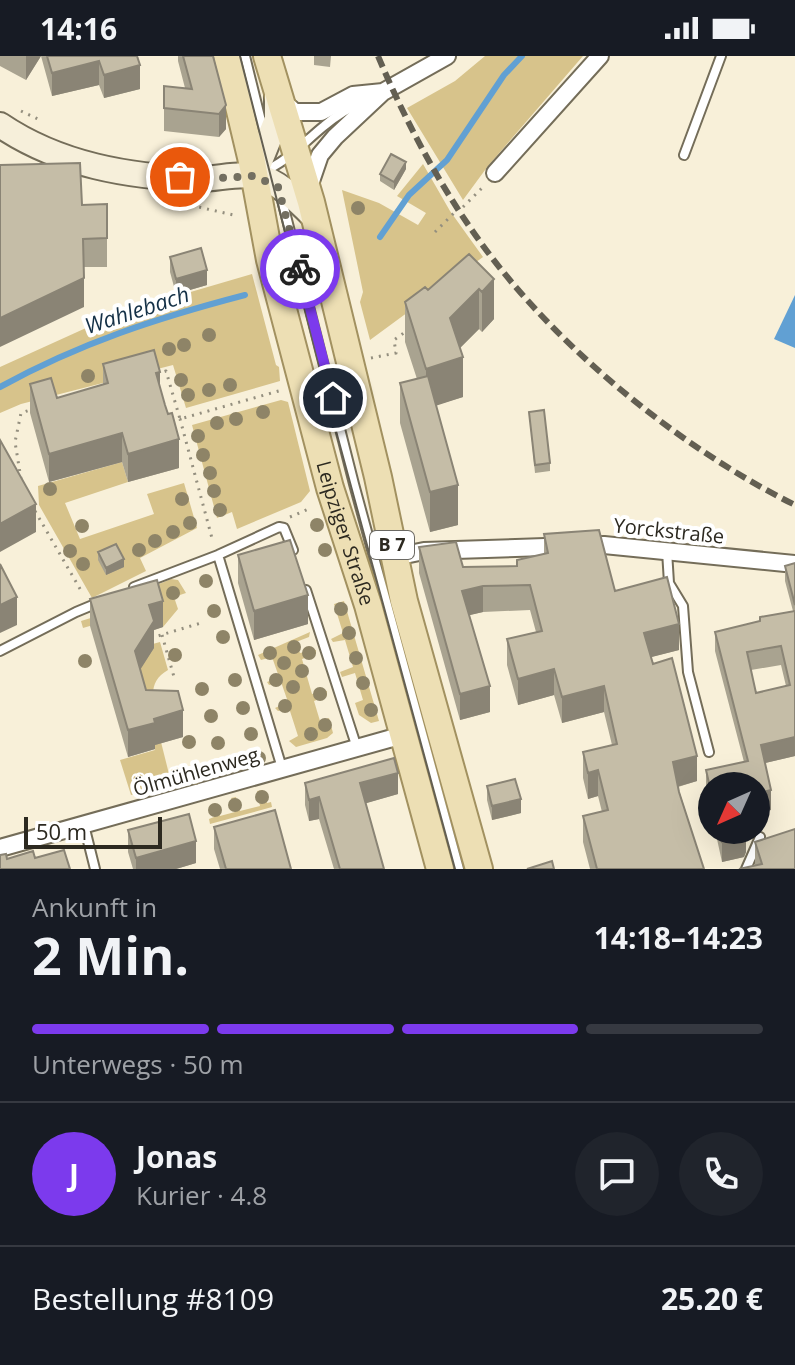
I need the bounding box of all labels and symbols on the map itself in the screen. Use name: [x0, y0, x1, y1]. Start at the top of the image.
pin: [146, 143, 214, 211]
courier: [260, 229, 340, 309]
water label: Wahlebach: [81, 278, 193, 340]
pin: [299, 364, 367, 432]
street label: Leipziger Straße: [310, 458, 381, 609]
street label: Yorckstraße: [612, 511, 726, 550]
road number: B 7: [370, 531, 414, 559]
street label: Ölmühlenweg: [130, 741, 262, 802]
north arrow: [698, 772, 770, 844]
scale bar: [24, 813, 162, 849]

